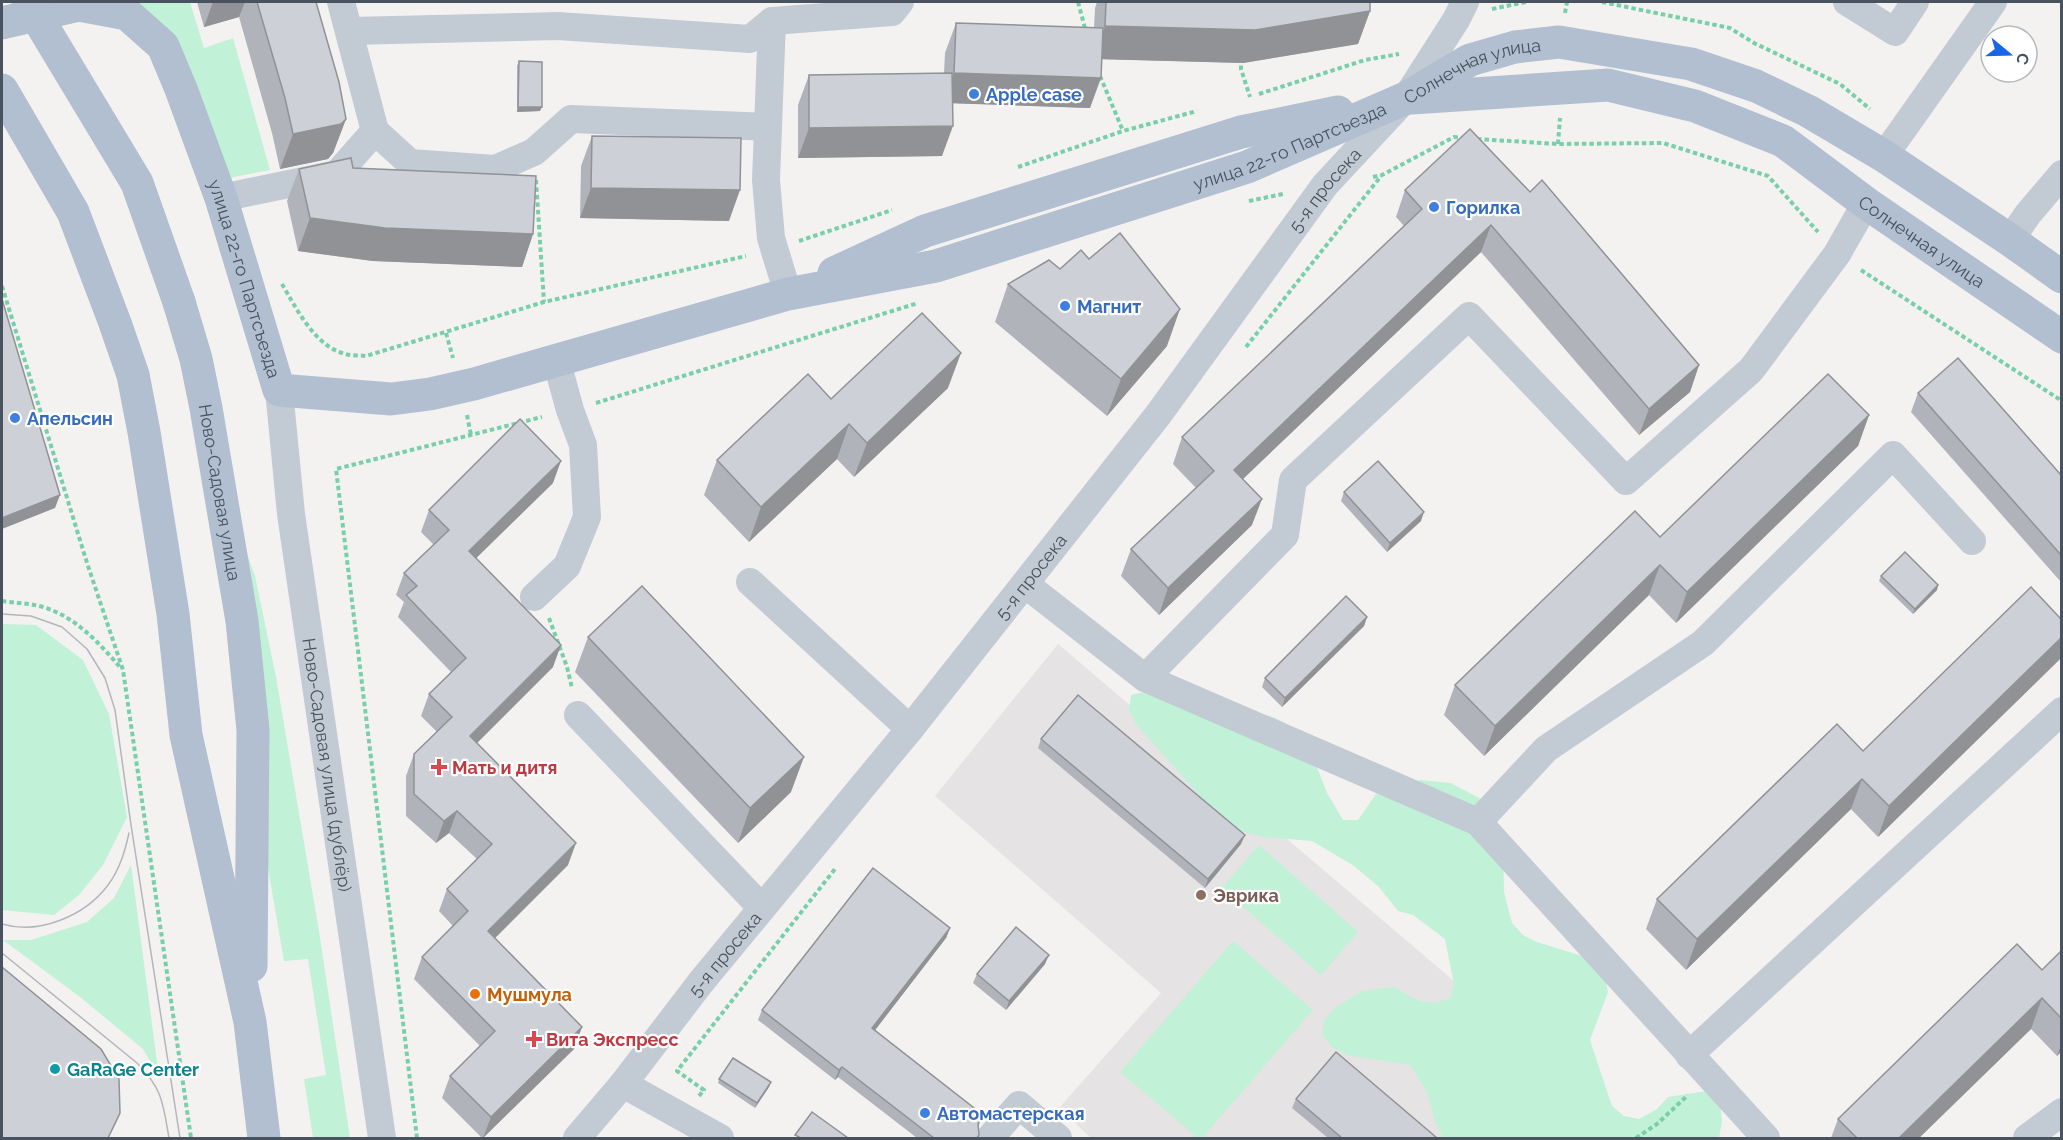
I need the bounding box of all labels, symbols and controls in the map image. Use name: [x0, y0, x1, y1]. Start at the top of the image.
north arrow: [1979, 24, 2039, 84]
street label: Солнечная улица: [1399, 34, 1542, 108]
text: С: [2012, 50, 2033, 67]
place label: Apple case: [986, 84, 1082, 105]
marker: Apple case: [967, 87, 981, 101]
street label: улица 22-го Партсъезда: [1190, 97, 1389, 194]
street label: 5-я просека: [1284, 143, 1365, 236]
street label: улица 22-го Партсъезда: [205, 176, 285, 380]
street label: Солнечная улица: [1855, 191, 1989, 292]
place label: Горилка: [1446, 197, 1520, 218]
marker: Горилка: [1427, 200, 1441, 214]
place label: Магнит: [1077, 296, 1141, 317]
marker: Магнит: [1058, 299, 1072, 313]
street label: Ново-Садовая улица: [195, 402, 246, 582]
place label: Апельсин: [27, 408, 113, 429]
marker: Апельсин: [8, 411, 22, 425]
street label: 5-я просека: [990, 530, 1071, 623]
street label: Ново-Садовая улица (дублёр): [299, 637, 356, 893]
place label: Мать и дитя: [452, 757, 557, 778]
marker: Мать и дитя: [430, 758, 448, 776]
place label: Эврика: [1213, 885, 1279, 906]
marker: Эврика: [1194, 888, 1208, 902]
street label: 5-я просека: [684, 907, 765, 1000]
place label: Мушмула: [487, 984, 572, 1005]
marker: Мушмула: [468, 987, 482, 1001]
place label: Вита Экспресс: [546, 1029, 679, 1050]
marker: Вита Экспресс: [527, 1032, 541, 1046]
place label: GaRaGe Center: [67, 1059, 199, 1080]
marker: GaRaGe Center: [48, 1062, 62, 1076]
place label: Автомастерская: [937, 1103, 1085, 1124]
marker: Автомастерская: [918, 1106, 932, 1120]

